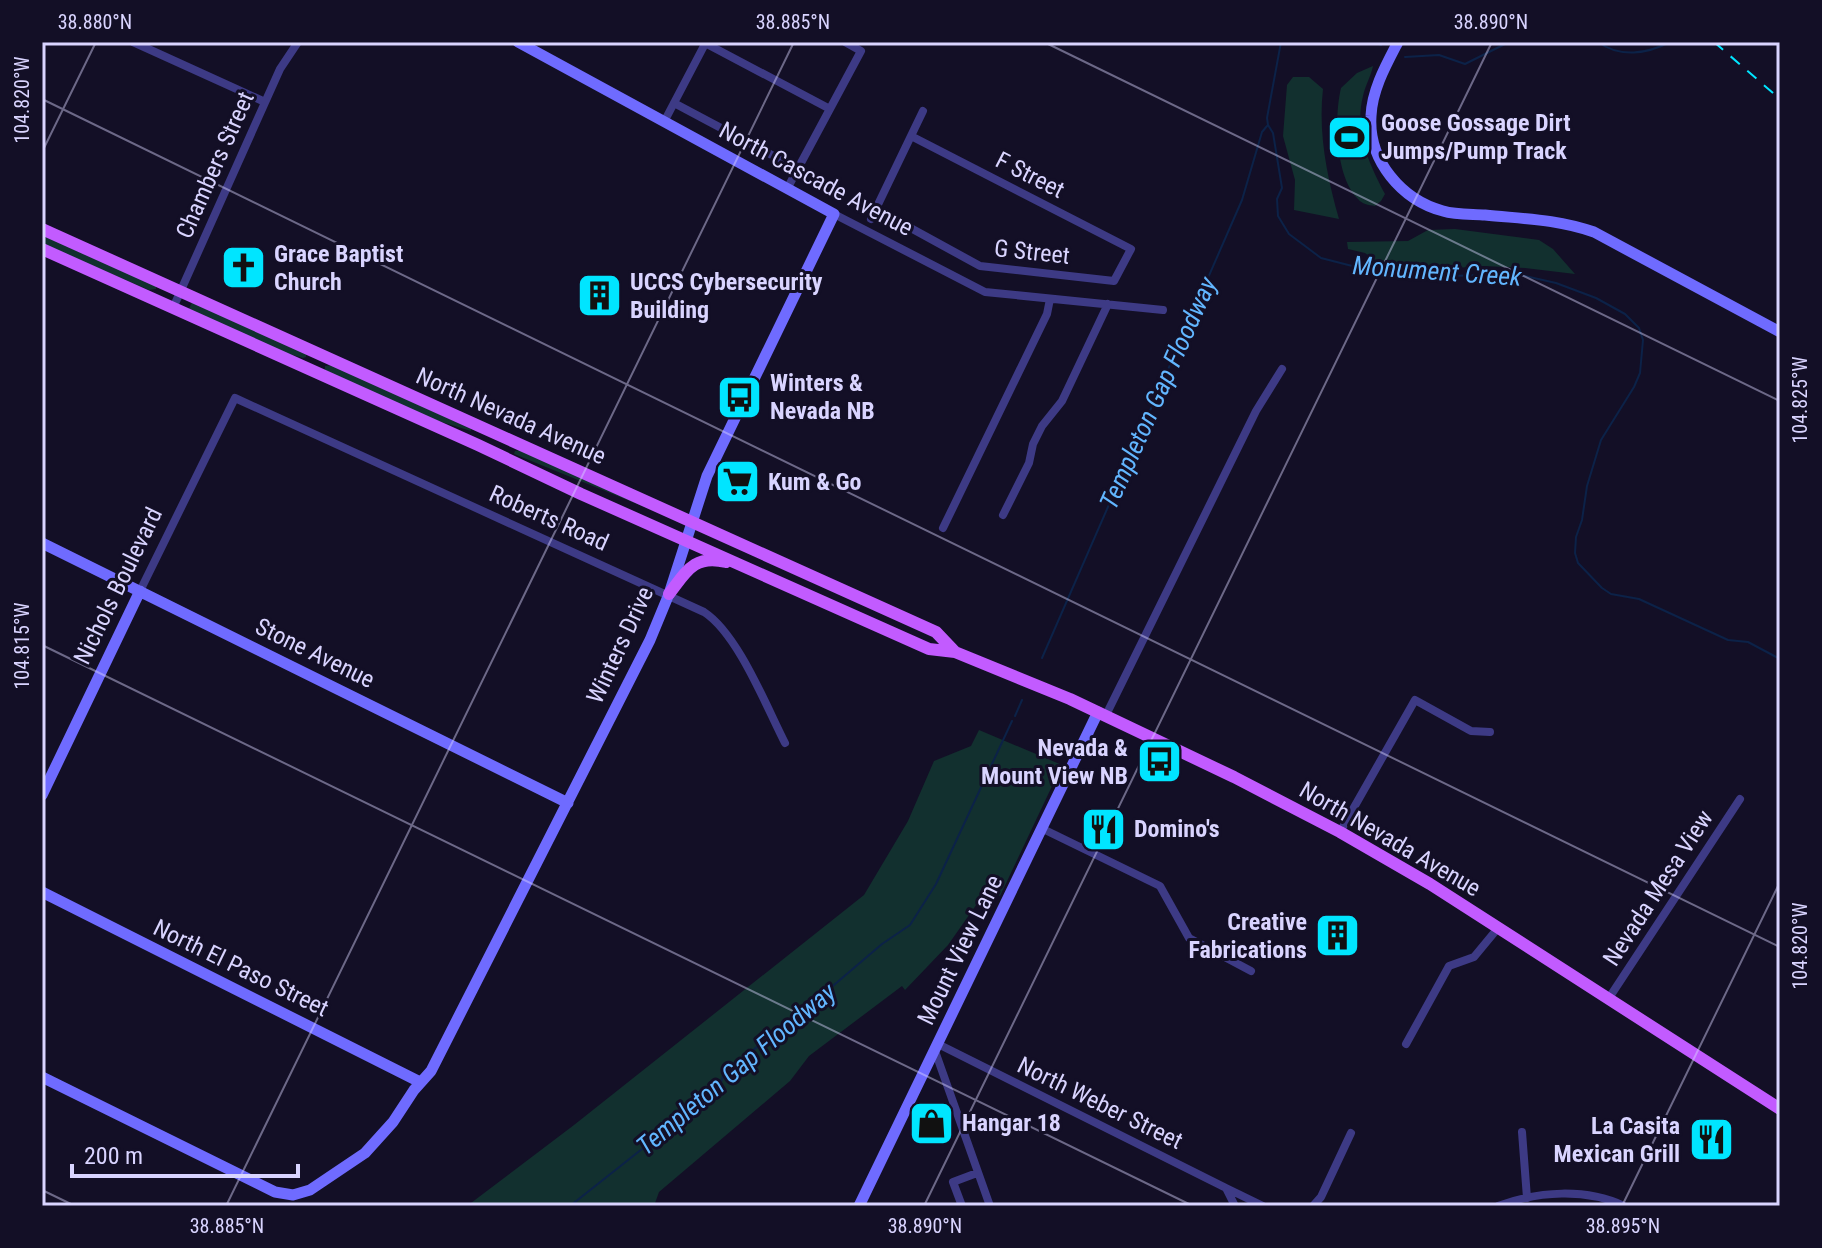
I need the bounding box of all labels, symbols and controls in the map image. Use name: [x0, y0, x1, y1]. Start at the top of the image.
text: 38.880°N: [58, 10, 132, 34]
text: 38.885°N: [756, 10, 830, 34]
text: 38.890°N: [1454, 10, 1528, 34]
text: 104.820°W: [10, 56, 34, 144]
street label: Chambers Street: [170, 87, 260, 243]
place label: Goose Gossage Dirt Jumps/Pump Track: [1381, 109, 1571, 165]
sports icon: Goose Gossage Dirt Jumps/Pump Track: [1326, 113, 1374, 161]
street label: North Cascade Avenue: [714, 116, 918, 242]
street label: F Street: [991, 146, 1069, 204]
street label: G Street: [993, 234, 1071, 270]
place label: Grace Baptist Church: [274, 240, 403, 296]
church icon: Grace Baptist Church: [219, 244, 267, 292]
water label: Monument Creek: [1352, 250, 1523, 292]
place label: UCCS Cybersecurity Building: [630, 268, 823, 324]
water label: Templeton Gap Floodway: [1093, 271, 1223, 514]
building icon: UCCS Cybersecurity Building: [575, 272, 623, 320]
text: 104.825°W: [1788, 356, 1812, 444]
street label: North Nevada Avenue: [412, 362, 610, 470]
place label: Winters & Nevada NB: [770, 369, 875, 425]
bus stop icon: Winters & Nevada NB: [715, 373, 763, 421]
supermarket icon: Kum & Go: [713, 458, 761, 506]
place label: Kum & Go: [768, 468, 862, 496]
street label: Roberts Road: [485, 479, 613, 557]
street label: Nichols Boulevard: [68, 503, 168, 669]
street label: Winters Drive: [581, 582, 659, 708]
text: 104.815°W: [10, 602, 34, 690]
street label: Stone Avenue: [251, 612, 379, 694]
place label: Nevada & Mount View NB: [981, 734, 1128, 790]
bus stop icon: Nevada & Mount View NB: [1135, 738, 1183, 786]
street label: North Nevada Avenue: [1294, 776, 1486, 902]
restaurant icon: Domino's: [1079, 805, 1127, 853]
street label: Nevada Mesa View: [1597, 805, 1719, 971]
place label: Domino's: [1134, 815, 1220, 843]
street label: Mount View Lane: [912, 871, 1008, 1029]
text: 104.820°W: [1788, 902, 1812, 990]
place label: Creative Fabrications: [1188, 908, 1307, 964]
building icon: Creative Fabrications: [1314, 912, 1362, 960]
street label: North El Paso Street: [149, 913, 333, 1023]
water label: Templeton Gap Floodway: [630, 976, 843, 1161]
street label: North Weber Street: [1013, 1051, 1187, 1155]
shop icon: Hangar 18: [907, 1099, 955, 1147]
place label: Hangar 18: [962, 1109, 1061, 1137]
place label: La Casita Mexican Grill: [1554, 1112, 1680, 1168]
restaurant icon: La Casita Mexican Grill: [1687, 1116, 1735, 1164]
scale bar: [72, 1128, 298, 1178]
text: 200 m: [84, 1142, 143, 1170]
text: 38.885°N: [190, 1214, 264, 1238]
text: 38.890°N: [888, 1214, 962, 1238]
text: 38.895°N: [1586, 1214, 1660, 1238]

